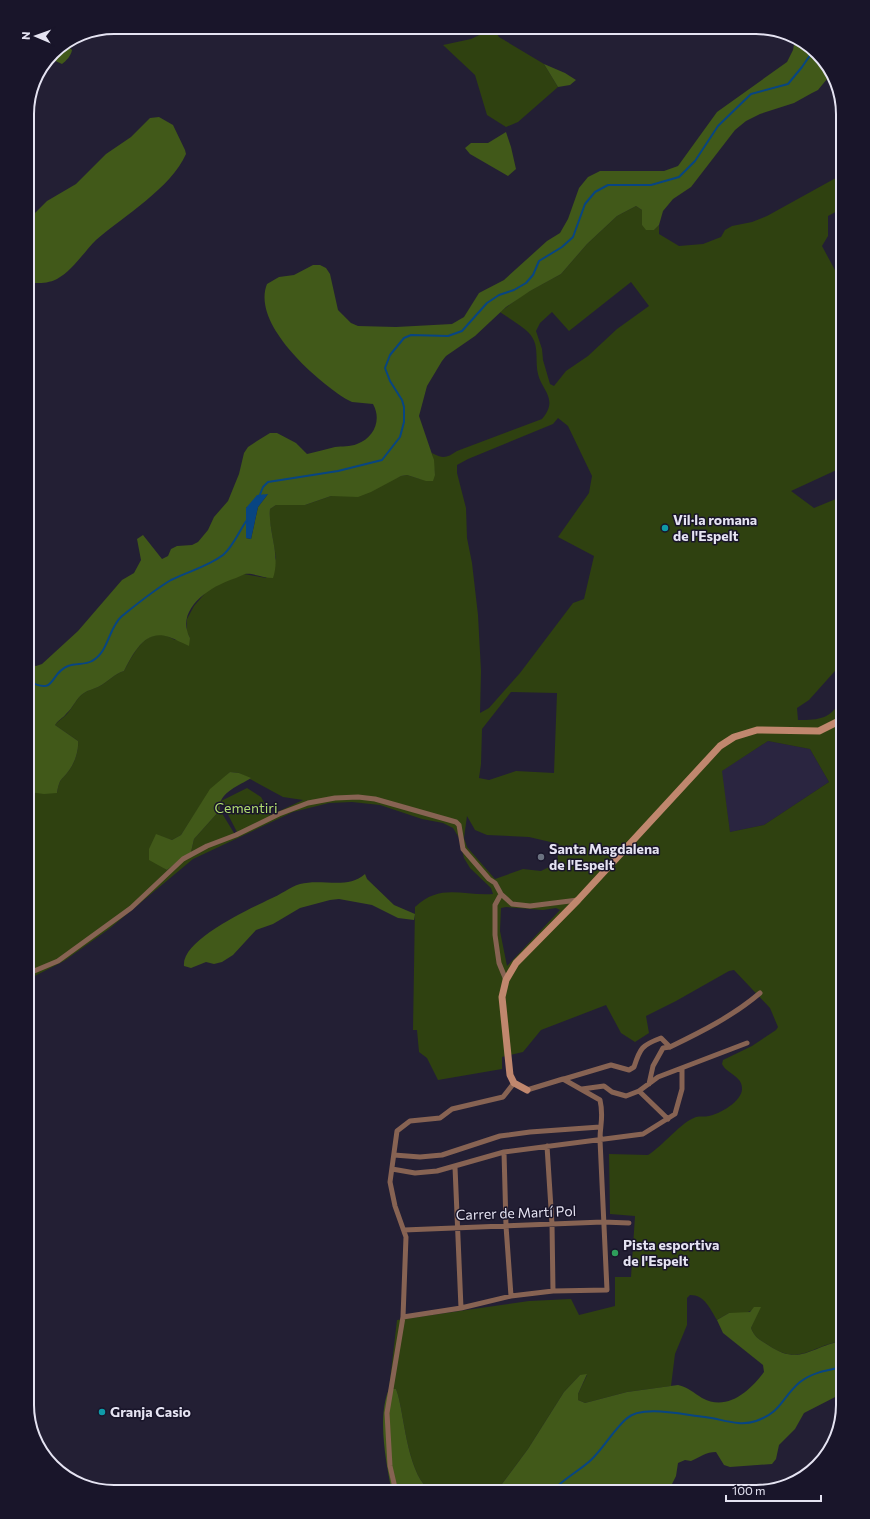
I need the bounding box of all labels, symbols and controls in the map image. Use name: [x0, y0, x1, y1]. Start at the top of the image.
north arrow: [16, 16, 56, 56]
text: N: [19, 31, 32, 40]
place label: Vil·la romana de l'Espelt: [673, 511, 757, 544]
marker: Vil·la romana de l'Espelt: [660, 523, 670, 533]
park label: Cementiri: [214, 799, 278, 816]
place label: Santa Magdalena de l'Espelt: [549, 840, 659, 873]
marker: Santa Magdalena de l'Espelt: [536, 852, 546, 862]
street label: Carrer de Martí Pol: [456, 1202, 576, 1223]
place label: Pista esportiva de l'Espelt: [623, 1236, 719, 1269]
marker: Pista esportiva de l'Espelt: [610, 1248, 620, 1258]
place label: Granja Casio: [110, 1403, 191, 1420]
marker: Granja Casio: [97, 1407, 107, 1417]
scale bar: [726, 1477, 821, 1503]
text: 100 m: [732, 1483, 766, 1497]

